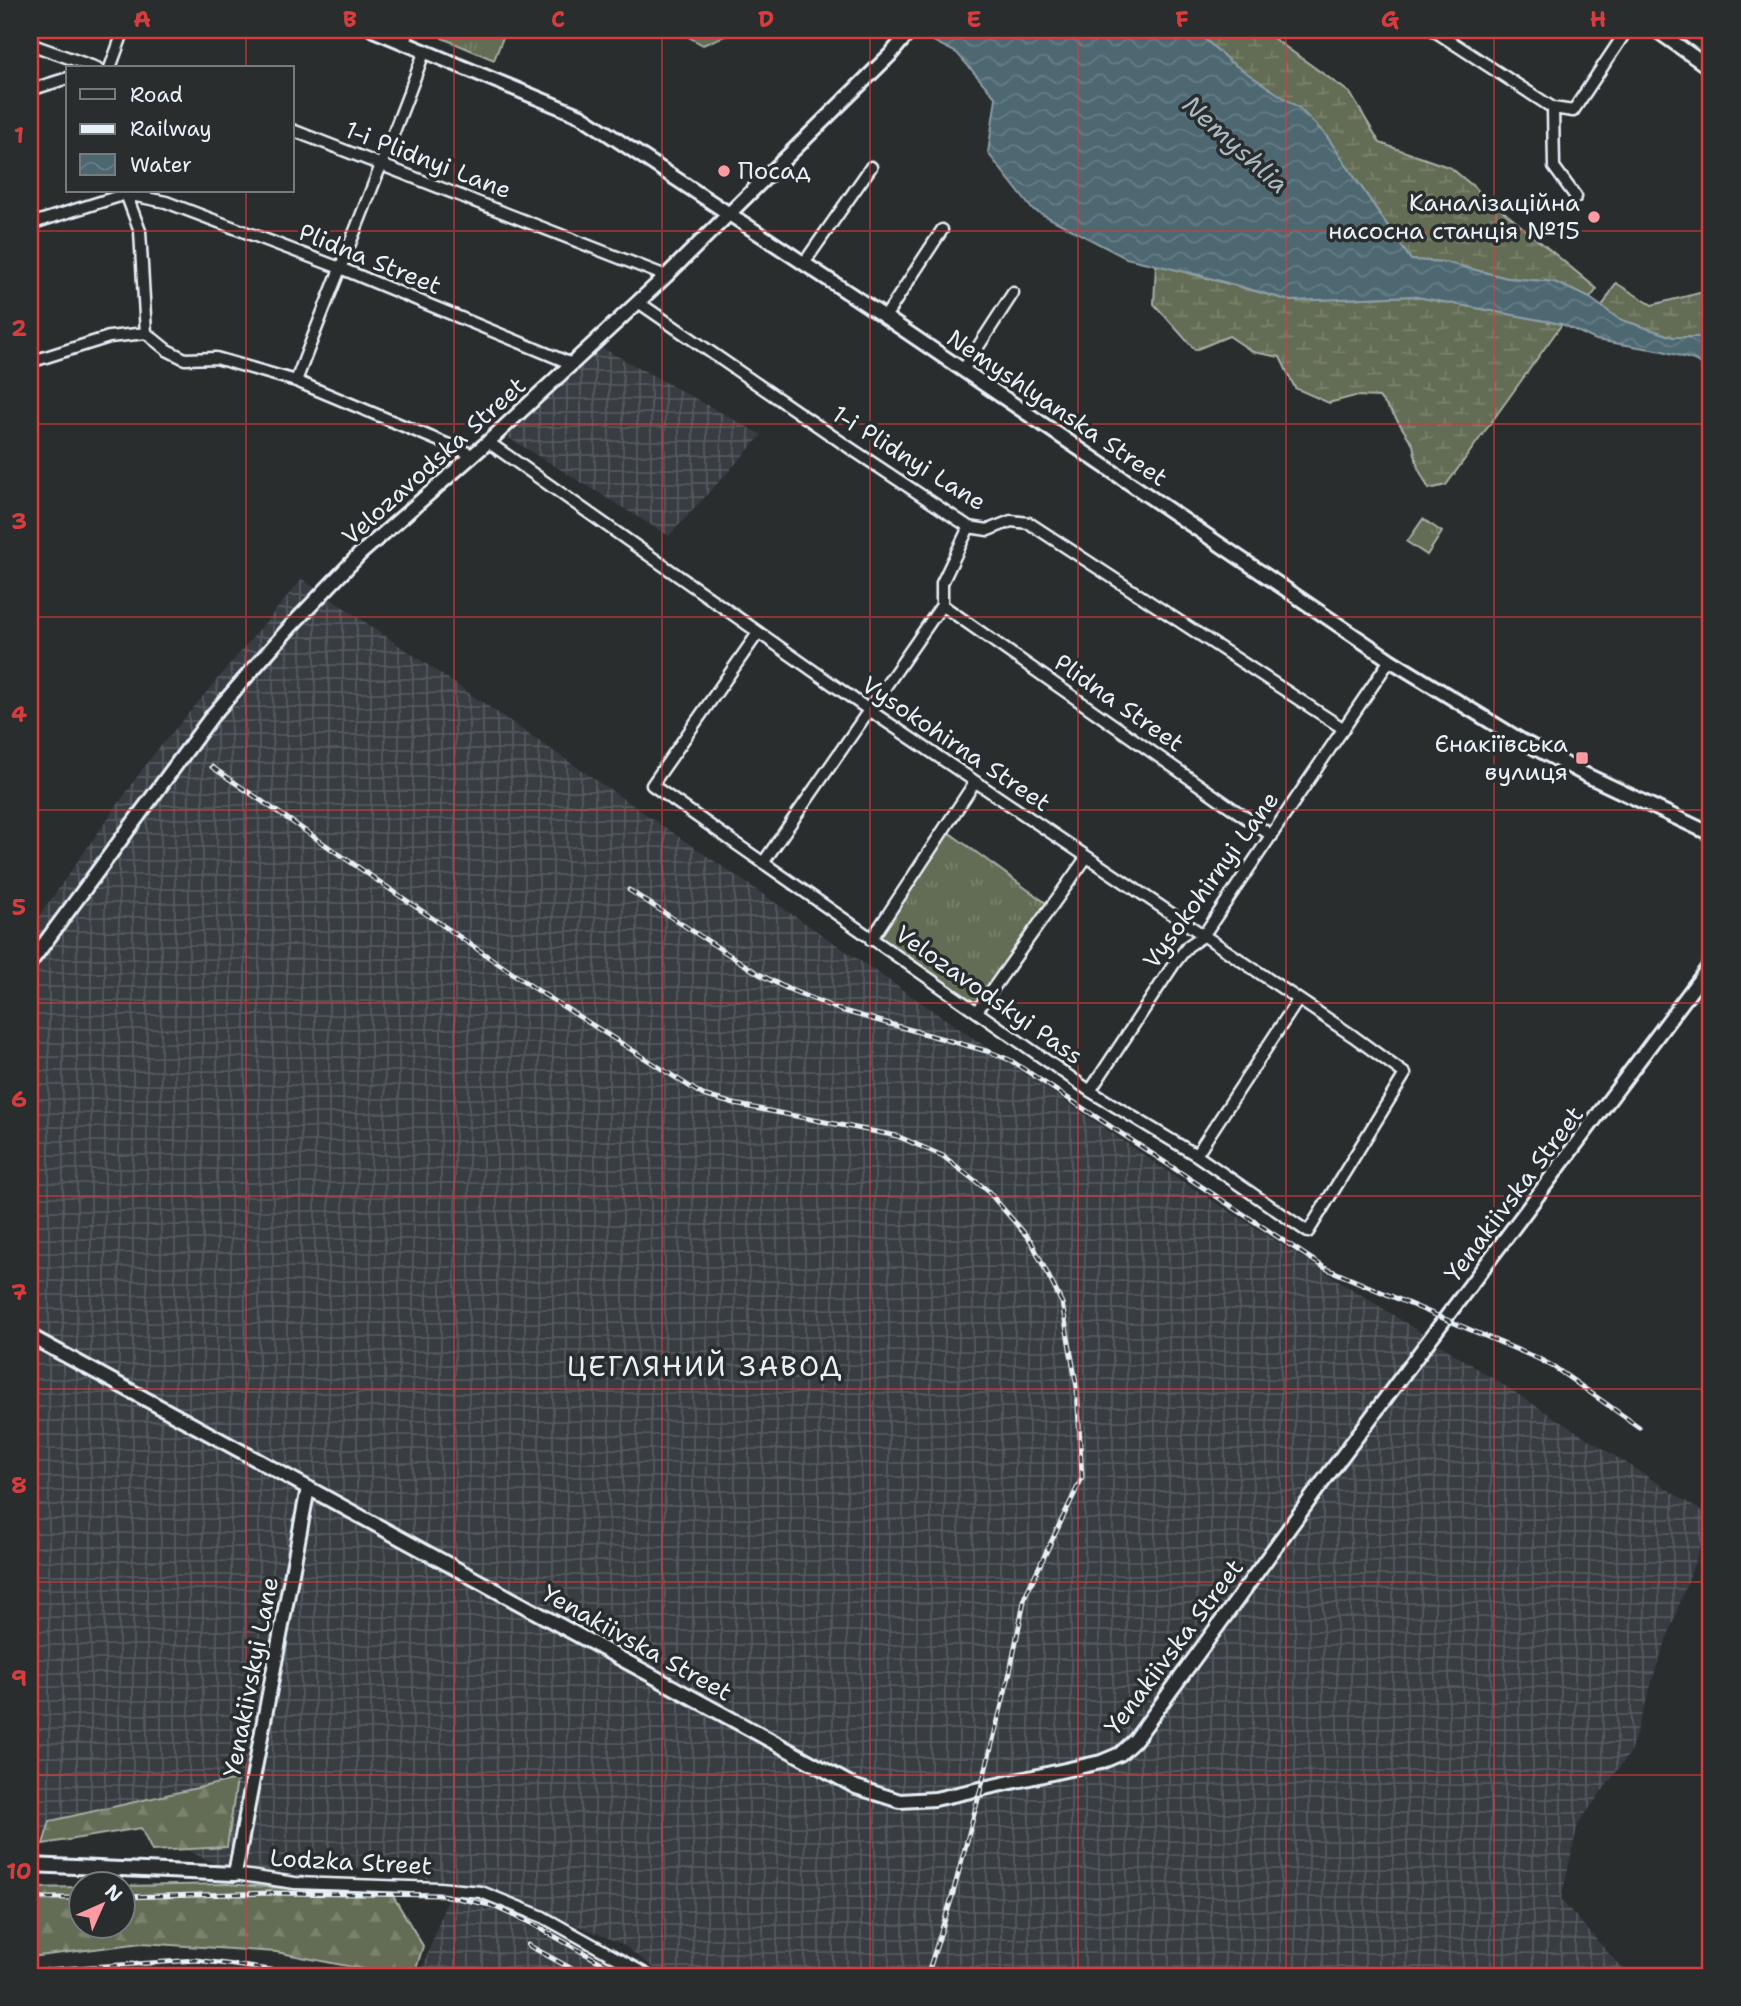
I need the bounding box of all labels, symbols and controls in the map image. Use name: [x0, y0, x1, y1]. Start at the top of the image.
text: A: [133, 4, 151, 34]
text: B: [343, 4, 357, 34]
text: C: [551, 4, 565, 34]
text: D: [758, 4, 774, 34]
text: E: [966, 4, 982, 34]
text: F: [1175, 4, 1189, 34]
text: G: [1381, 4, 1400, 34]
text: H: [1590, 4, 1606, 34]
legend: [66, 66, 294, 192]
text: Road: [130, 81, 183, 109]
water label: Nemyshlia: [1175, 87, 1297, 201]
street label: 1-i Plidnyi Lane: [340, 114, 516, 206]
text: Railway: [130, 115, 212, 143]
text: 1: [14, 120, 24, 150]
text: Water: [130, 151, 192, 179]
place label: Посад: [738, 155, 811, 187]
marker: Посад: [716, 163, 732, 179]
place label: Каналізаційна насосна станція №15: [1328, 187, 1580, 247]
marker: Каналізаційна насосна станція №15: [1586, 209, 1602, 225]
street label: Plidna Street: [294, 216, 446, 302]
text: 2: [11, 313, 27, 343]
street label: Nemyshlyanska Street: [940, 322, 1174, 494]
street label: Velozavodska Street: [335, 370, 533, 552]
street label: 1-i Plidnyi Lane: [826, 398, 992, 518]
text: 3: [11, 506, 27, 536]
street label: Plidna Street: [1048, 647, 1190, 759]
street label: Vysokohirna Street: [855, 669, 1057, 819]
text: 4: [11, 699, 27, 729]
place label: Єнакіївська вулиця: [1434, 728, 1568, 788]
marker: Єнакіївська вулиця: [1574, 750, 1590, 766]
street label: Vysokohirnyi Lane: [1136, 785, 1286, 975]
text: 5: [12, 892, 26, 922]
street label: Velozavodskyi Pass: [889, 918, 1089, 1072]
text: 6: [11, 1084, 27, 1114]
street label: Yenakiivska Street: [1437, 1100, 1591, 1288]
text: 7: [11, 1277, 27, 1307]
district label: ЦЕГЛЯНИЙ ЗАВОД: [567, 1347, 843, 1385]
text: 8: [11, 1470, 27, 1500]
street label: Yenakiivska Street: [1097, 1553, 1251, 1741]
street label: Yenakiivskyi Lane: [216, 1574, 286, 1780]
street label: Yenakiivska Street: [536, 1578, 738, 1708]
text: 9: [11, 1663, 27, 1693]
street label: Lodzka Street: [269, 1842, 433, 1882]
text: 10: [6, 1856, 32, 1886]
north arrow: [66, 1870, 136, 1940]
text: N: [100, 1879, 128, 1907]

